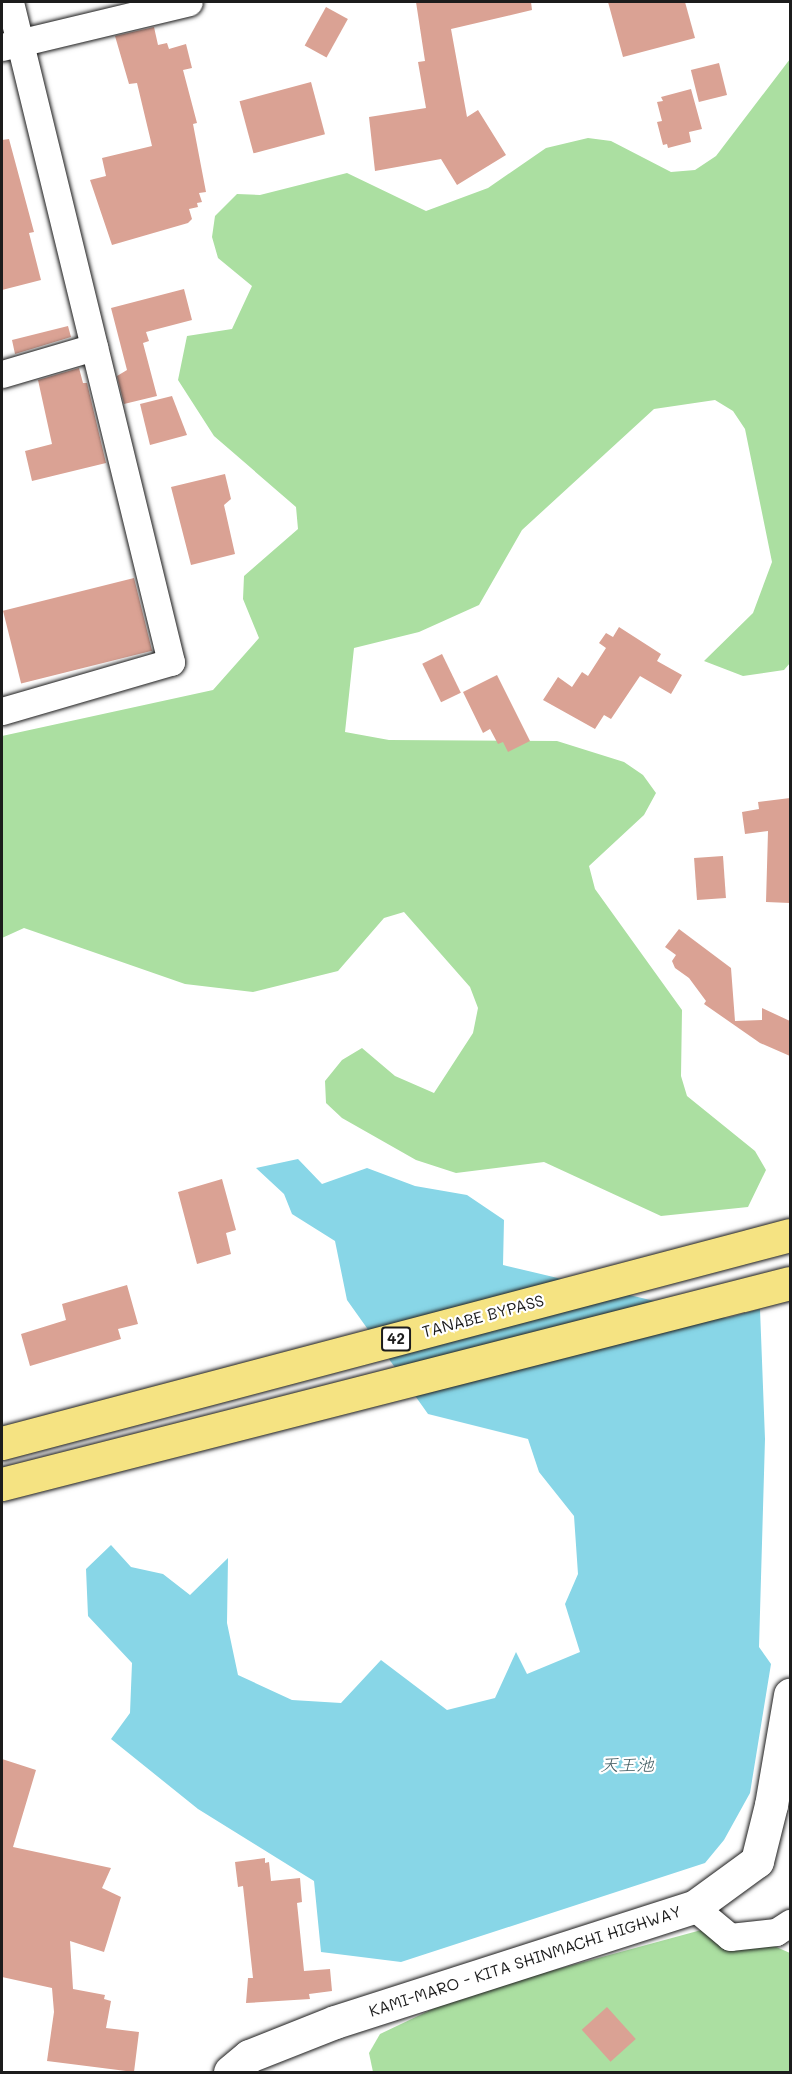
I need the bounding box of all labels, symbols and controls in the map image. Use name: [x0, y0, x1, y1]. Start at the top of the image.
street label: TANABE BYPASS: [420, 1291, 546, 1341]
road number: 42: [381, 1327, 411, 1351]
water label: 天王池: [600, 1753, 654, 1775]
street label: KAMI-MARO - KITA SHINMACHI HIGHWAY: [366, 1901, 684, 2021]

